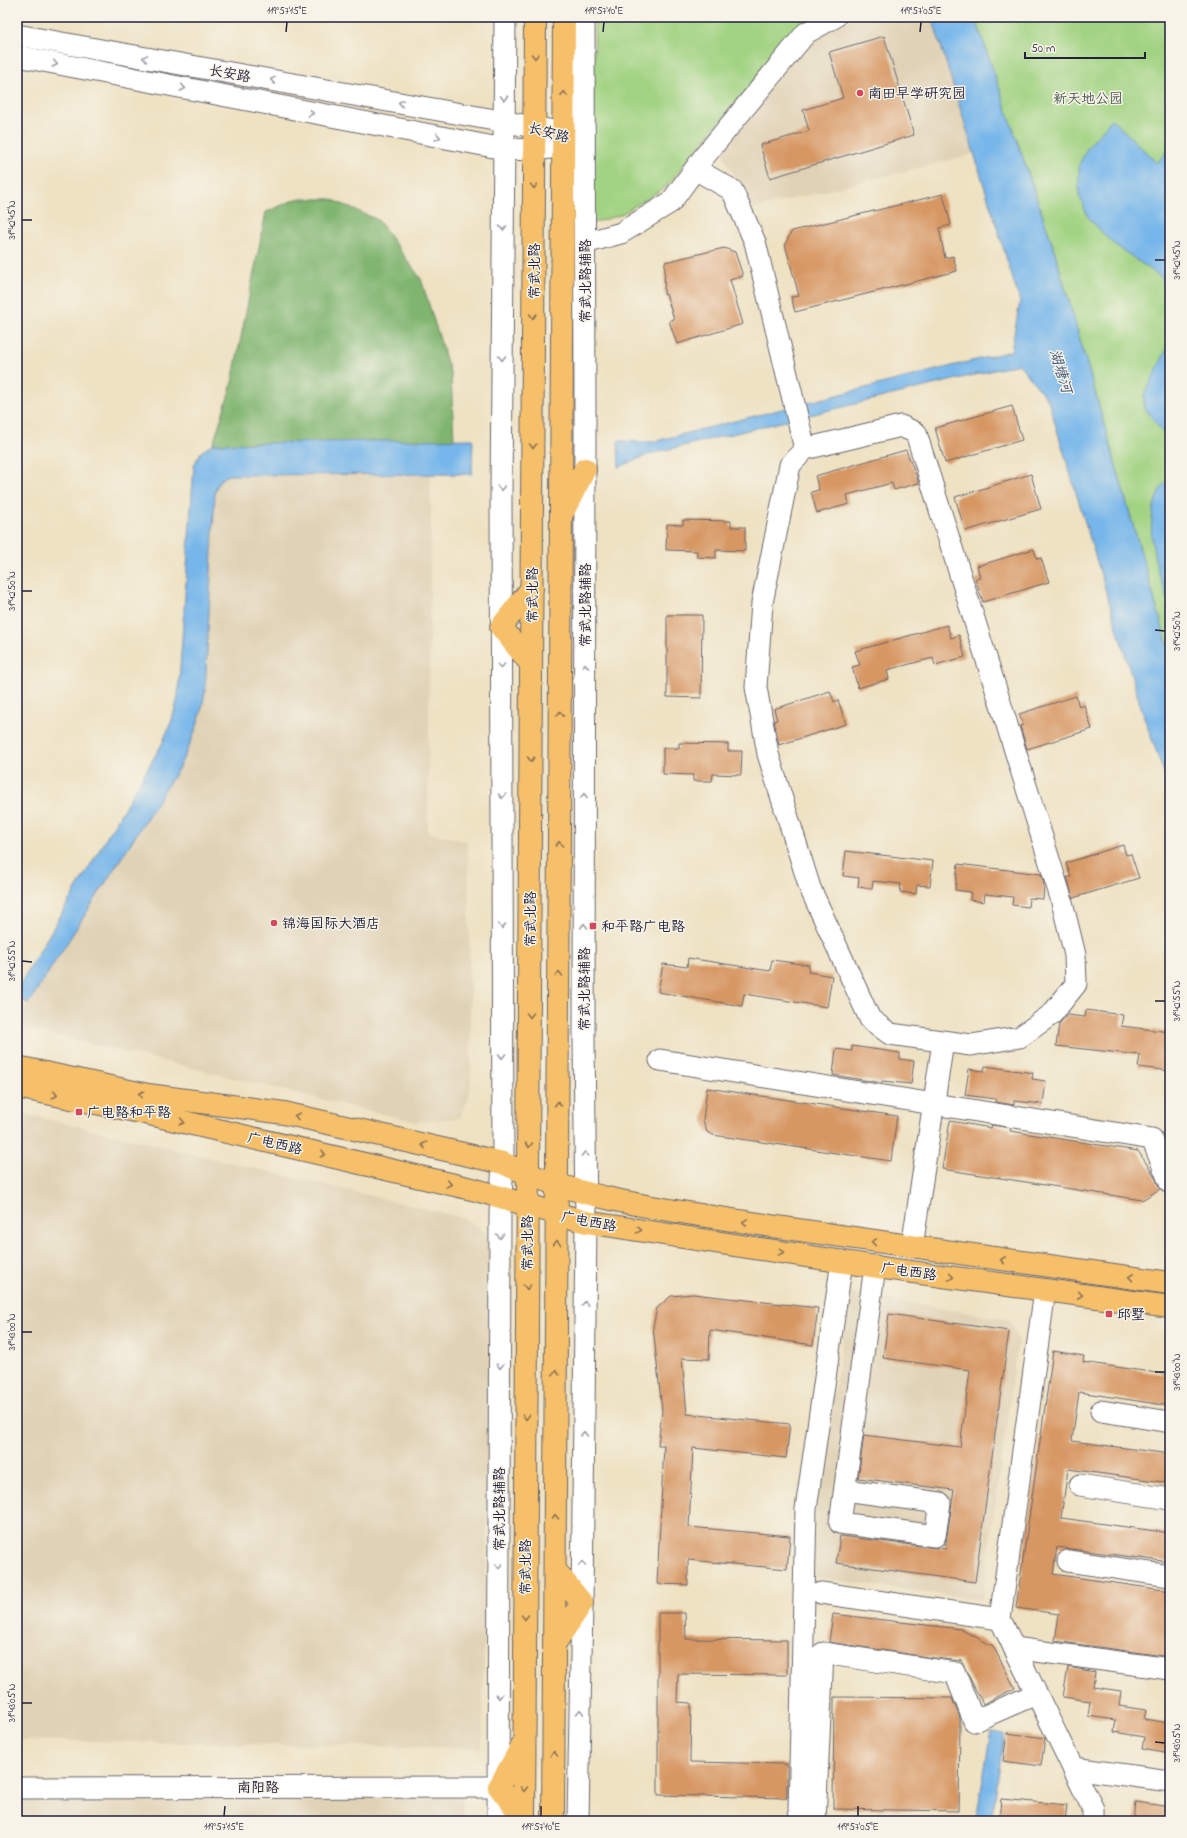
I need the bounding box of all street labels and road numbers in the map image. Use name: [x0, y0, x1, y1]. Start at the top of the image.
street label: 长安路: [207, 60, 252, 88]
street label: 长安路: [526, 118, 572, 149]
street label: 常武北路辅路: [576, 239, 597, 323]
street label: 常武北路: [525, 243, 546, 299]
street label: 常武北路辅路: [576, 563, 597, 647]
street label: 常武北路: [523, 567, 544, 623]
street label: 常武北路: [521, 891, 542, 947]
street label: 常武北路辅路: [575, 947, 596, 1031]
street label: 广电西路: [245, 1128, 304, 1161]
street label: 广电西路: [559, 1207, 618, 1238]
street label: 常武北路: [518, 1215, 539, 1271]
street label: 广电西路: [880, 1258, 938, 1287]
street label: 常武北路辅路: [490, 1467, 511, 1551]
street label: 常武北路: [516, 1539, 537, 1595]
street label: 南阳路: [237, 1778, 279, 1799]

